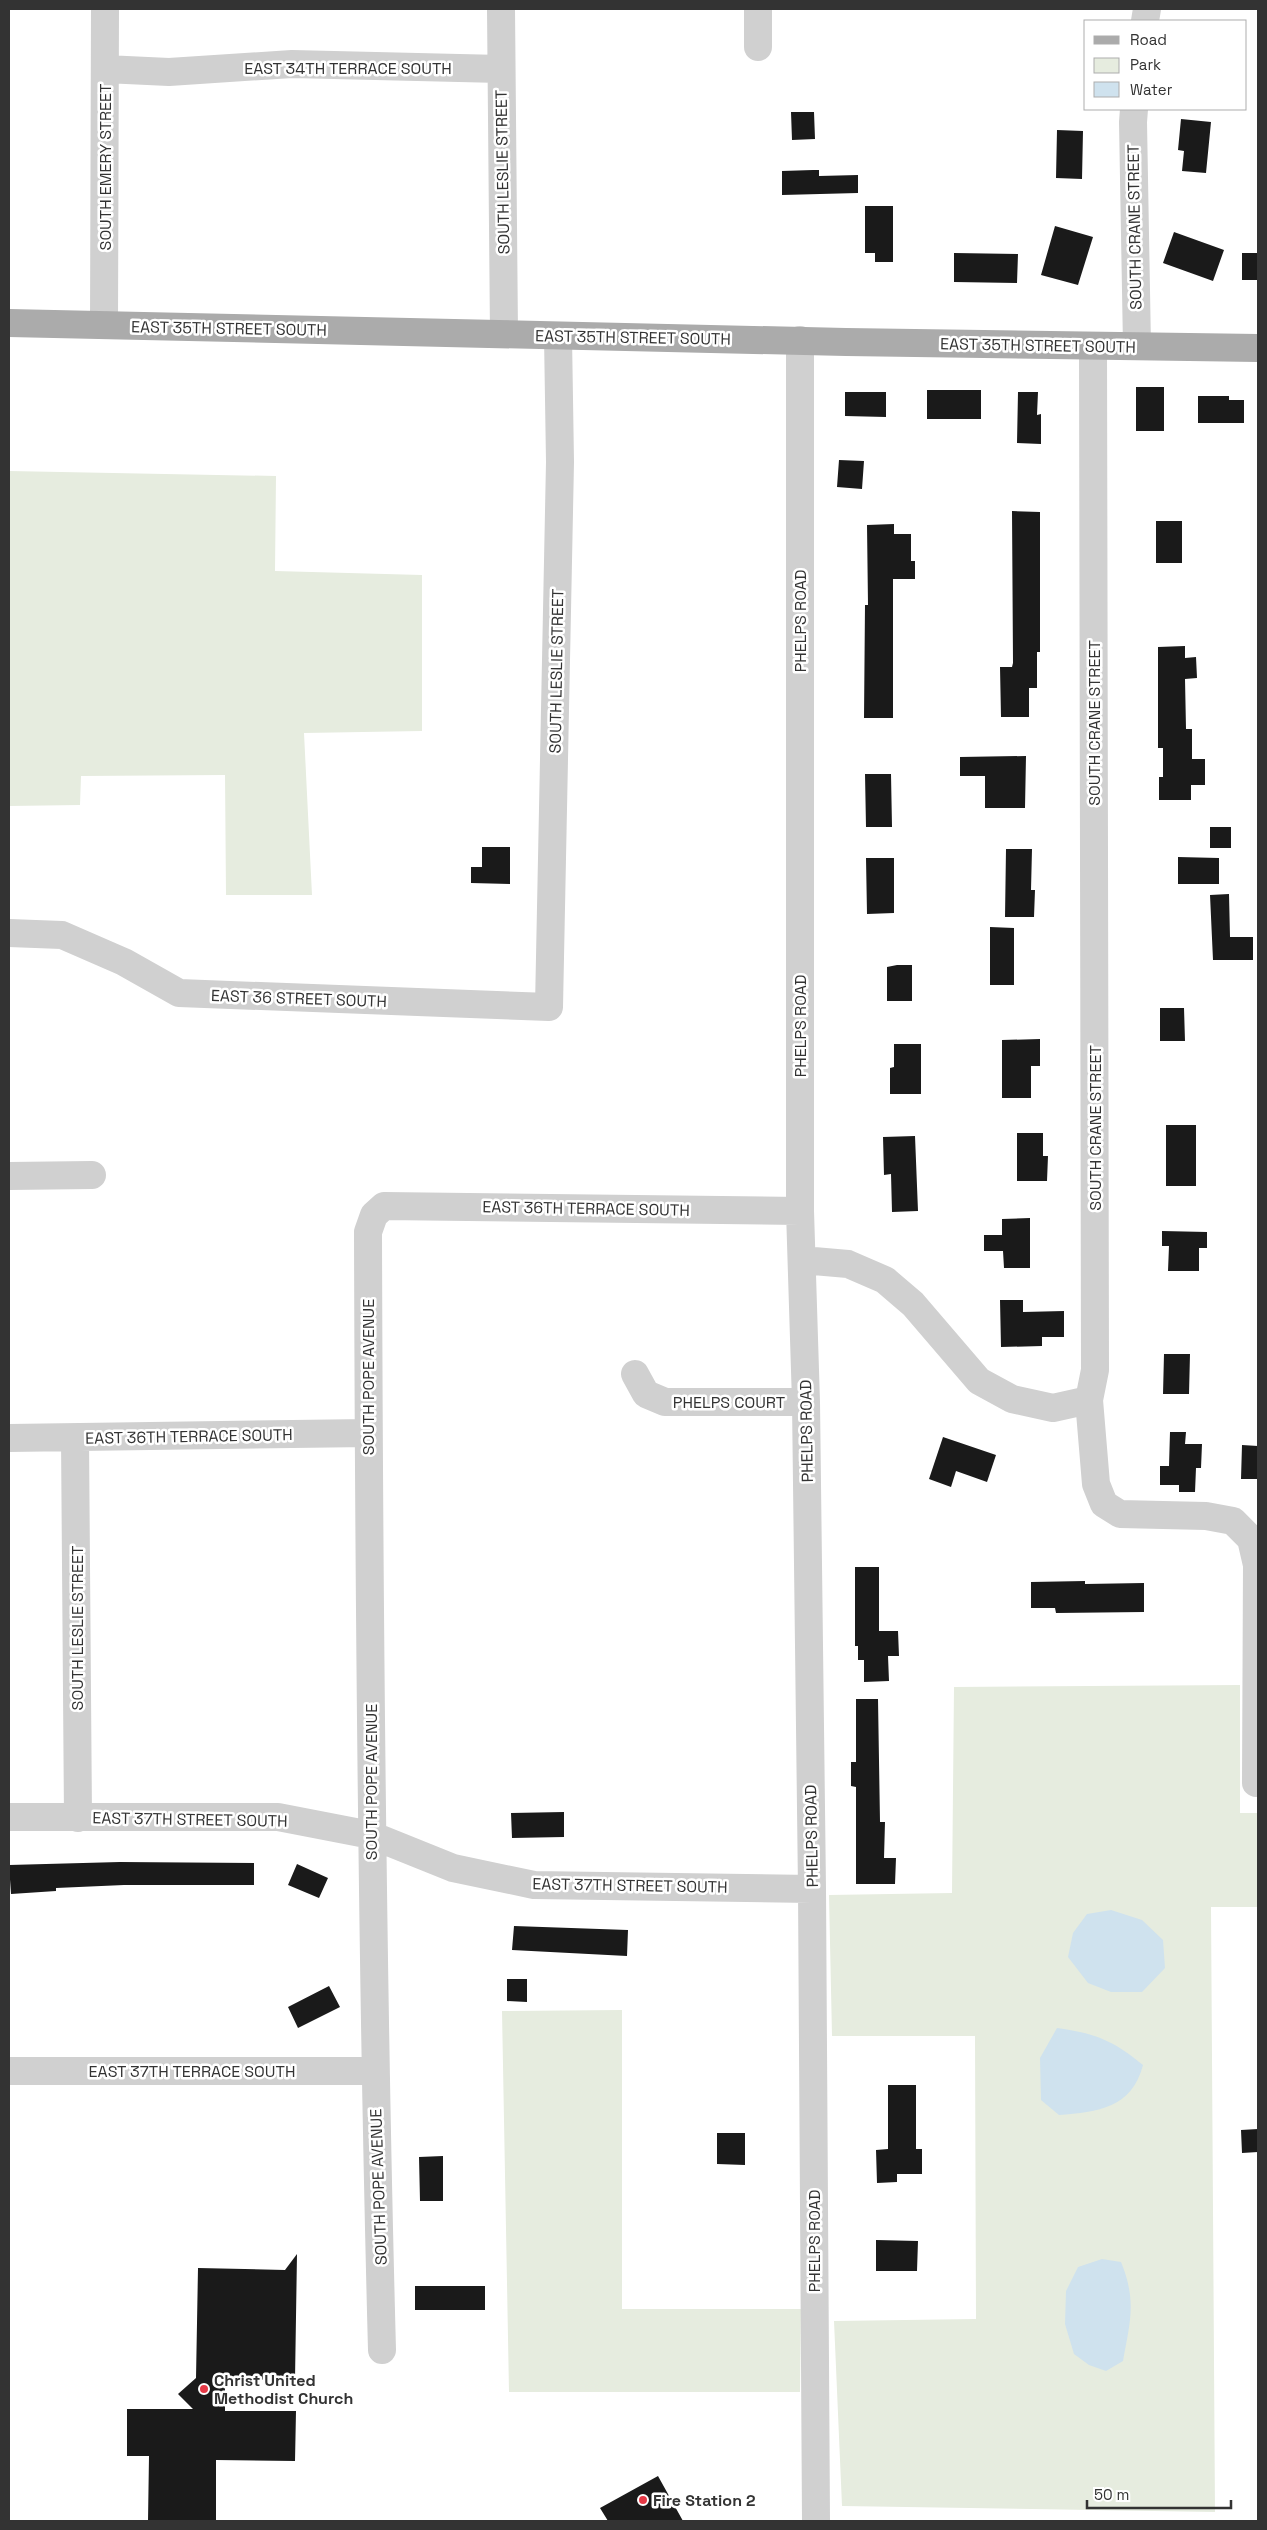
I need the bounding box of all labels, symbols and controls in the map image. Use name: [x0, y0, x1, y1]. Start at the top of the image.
legend: [1084, 20, 1247, 110]
text: Road: [1130, 30, 1167, 49]
text: Park: [1130, 55, 1161, 74]
street label: EAST 34TH TERRACE SOUTH: [244, 58, 452, 79]
text: Water: [1130, 80, 1173, 99]
street label: SOUTH EMERY STREET: [95, 84, 116, 250]
street label: SOUTH LESLIE STREET: [491, 89, 514, 255]
street label: SOUTH CRANE STREET: [1123, 144, 1146, 310]
street label: EAST 35TH STREET SOUTH: [131, 316, 327, 341]
street label: EAST 35TH STREET SOUTH: [535, 325, 731, 350]
street label: EAST 35TH STREET SOUTH: [940, 333, 1136, 358]
street label: PHELPS ROAD: [790, 570, 811, 672]
street label: SOUTH LESLIE STREET: [545, 588, 568, 754]
street label: SOUTH CRANE STREET: [1084, 640, 1105, 806]
street label: PHELPS ROAD: [790, 975, 811, 1077]
street label: EAST 36 STREET SOUTH: [211, 985, 387, 1012]
street label: SOUTH CRANE STREET: [1085, 1045, 1106, 1211]
street label: EAST 36TH TERRACE SOUTH: [482, 1196, 690, 1221]
street label: SOUTH POPE AVENUE: [358, 1299, 379, 1455]
street label: PHELPS ROAD: [795, 1379, 818, 1483]
street label: PHELPS COURT: [673, 1392, 785, 1413]
street label: EAST 36TH TERRACE SOUTH: [85, 1424, 293, 1449]
street label: SOUTH LESLIE STREET: [67, 1546, 88, 1710]
street label: SOUTH POPE AVENUE: [361, 1704, 382, 1860]
street label: PHELPS ROAD: [800, 1784, 823, 1888]
street label: EAST 37TH STREET SOUTH: [92, 1807, 288, 1832]
street label: EAST 37TH STREET SOUTH: [532, 1873, 728, 1898]
street label: EAST 37TH TERRACE SOUTH: [89, 2061, 295, 2082]
street label: SOUTH POPE AVENUE: [365, 2108, 392, 2266]
street label: PHELPS ROAD: [804, 2190, 825, 2292]
place label: Christ United Methodist Church: [214, 2370, 353, 2409]
marker: Christ United Methodist Church: [198, 2383, 210, 2395]
scale bar: [1087, 2478, 1231, 2510]
text: 50 m: [1094, 2485, 1129, 2504]
place label: Fire Station 2: [653, 2490, 756, 2511]
marker: Fire Station 2: [637, 2494, 649, 2506]

